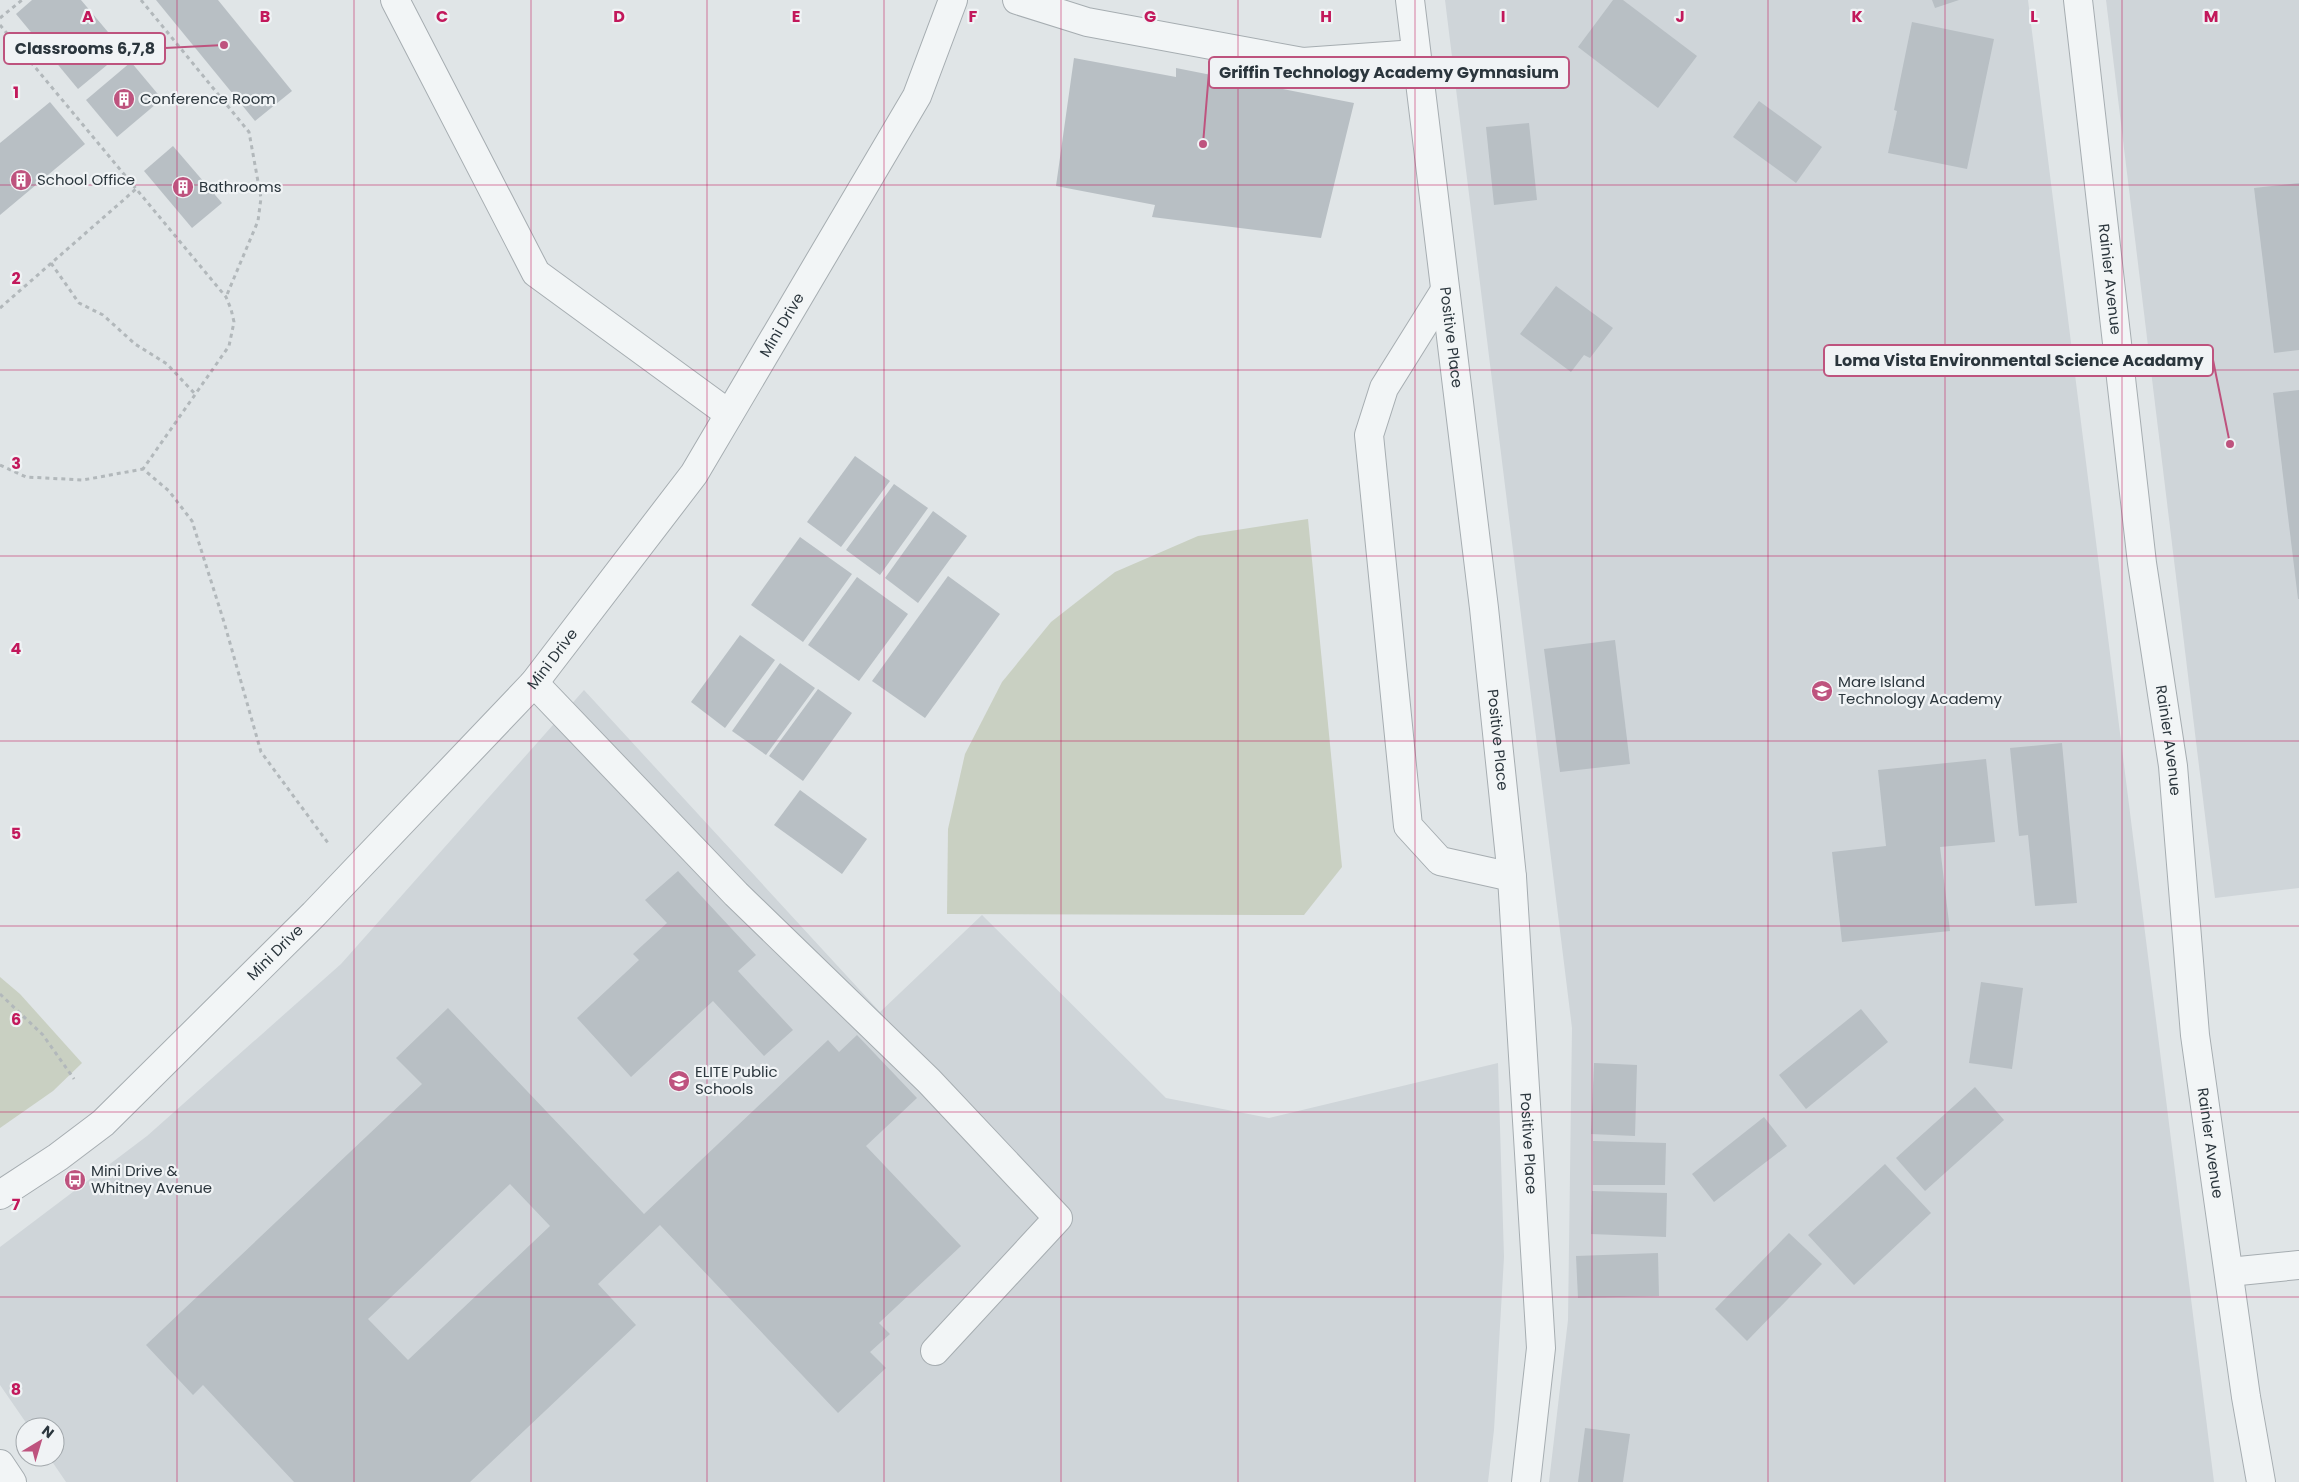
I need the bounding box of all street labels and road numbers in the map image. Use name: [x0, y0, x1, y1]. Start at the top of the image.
street label: Rainier Avenue: [2093, 223, 2127, 336]
street label: Positive Place: [1435, 286, 1468, 389]
street label: Mini Drive: [754, 289, 809, 361]
street label: Mini Drive: [522, 624, 582, 693]
street label: Rainier Avenue: [2151, 683, 2186, 797]
street label: Positive Place: [1483, 688, 1514, 791]
street label: Mini Drive: [242, 920, 308, 985]
street label: Rainier Avenue: [2193, 1086, 2229, 1200]
street label: Positive Place: [1515, 1092, 1543, 1195]

